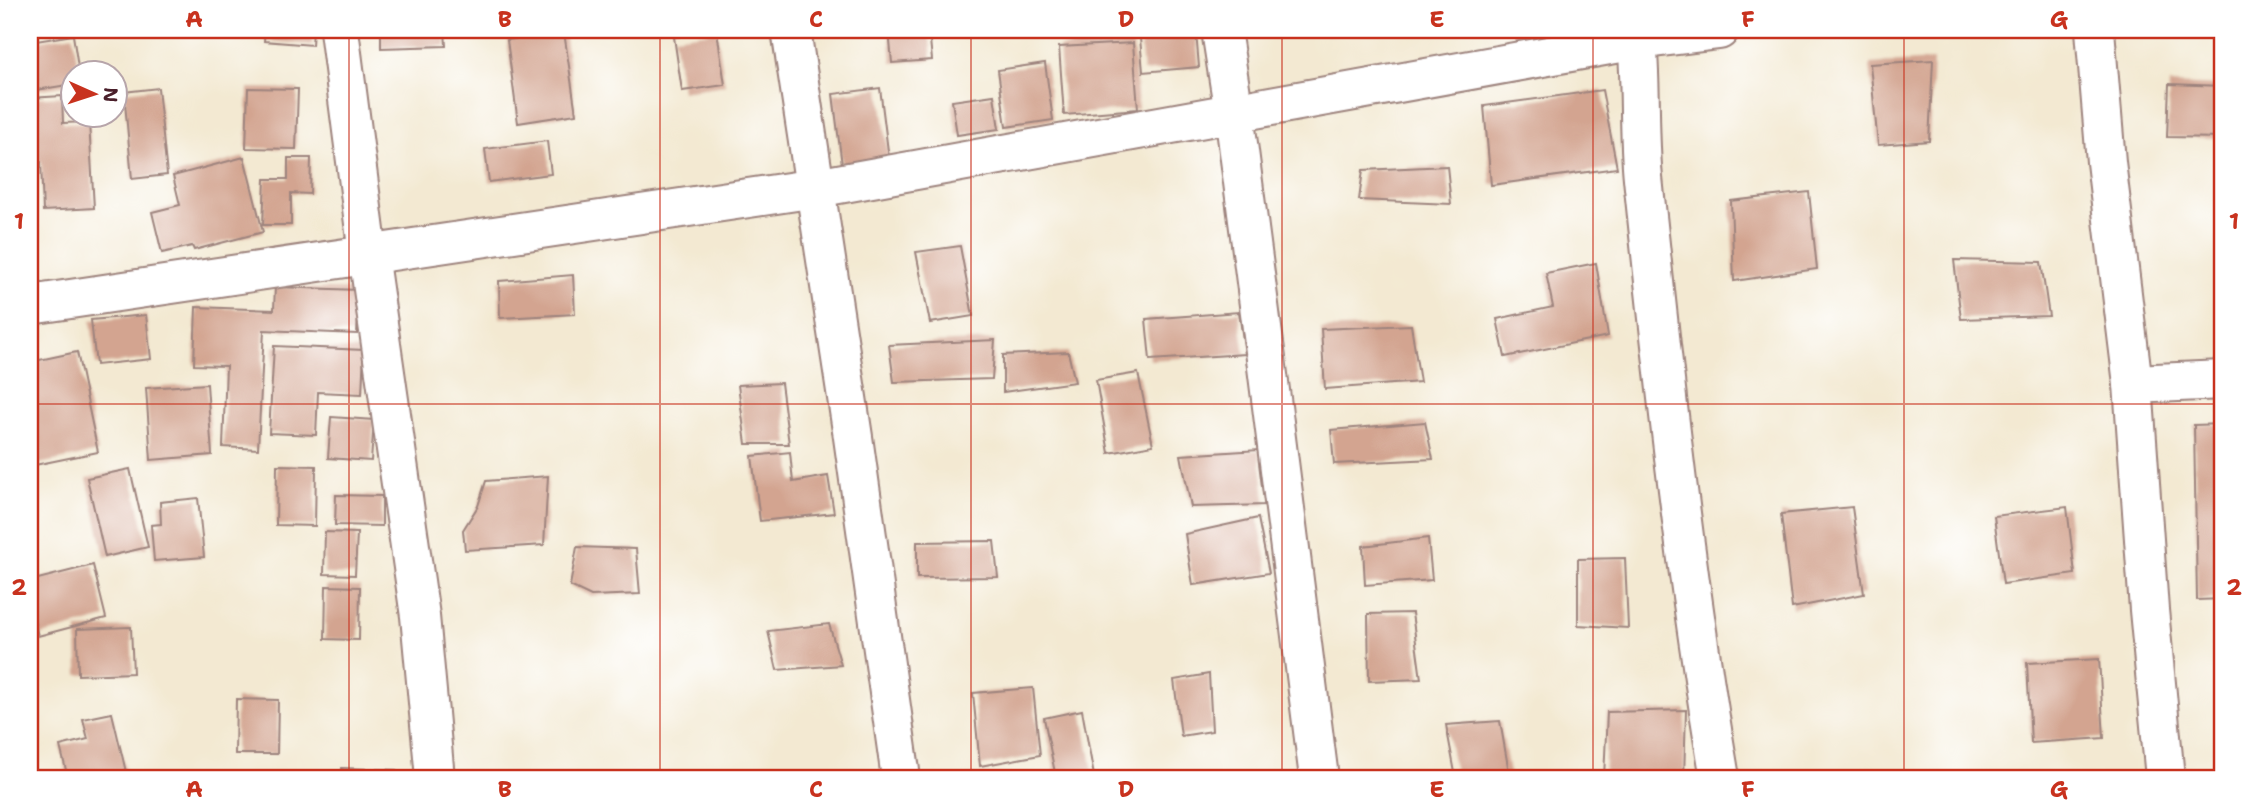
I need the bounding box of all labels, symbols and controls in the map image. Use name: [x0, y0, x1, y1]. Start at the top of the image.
text: A: [185, 4, 203, 34]
text: B: [498, 4, 512, 34]
text: C: [809, 4, 823, 34]
text: D: [1118, 4, 1134, 34]
text: E: [1429, 4, 1445, 34]
text: F: [1741, 4, 1755, 34]
text: G: [2050, 4, 2069, 34]
north arrow: [60, 60, 130, 130]
text: N: [98, 87, 123, 103]
text: 1: [14, 206, 24, 236]
text: 1: [2229, 206, 2239, 236]
text: 2: [11, 572, 27, 602]
text: 2: [2226, 572, 2242, 602]
text: A: [185, 774, 203, 804]
text: B: [498, 774, 512, 804]
text: C: [809, 774, 823, 804]
text: D: [1118, 774, 1134, 804]
text: E: [1429, 774, 1445, 804]
text: F: [1741, 774, 1755, 804]
text: G: [2050, 774, 2069, 804]

